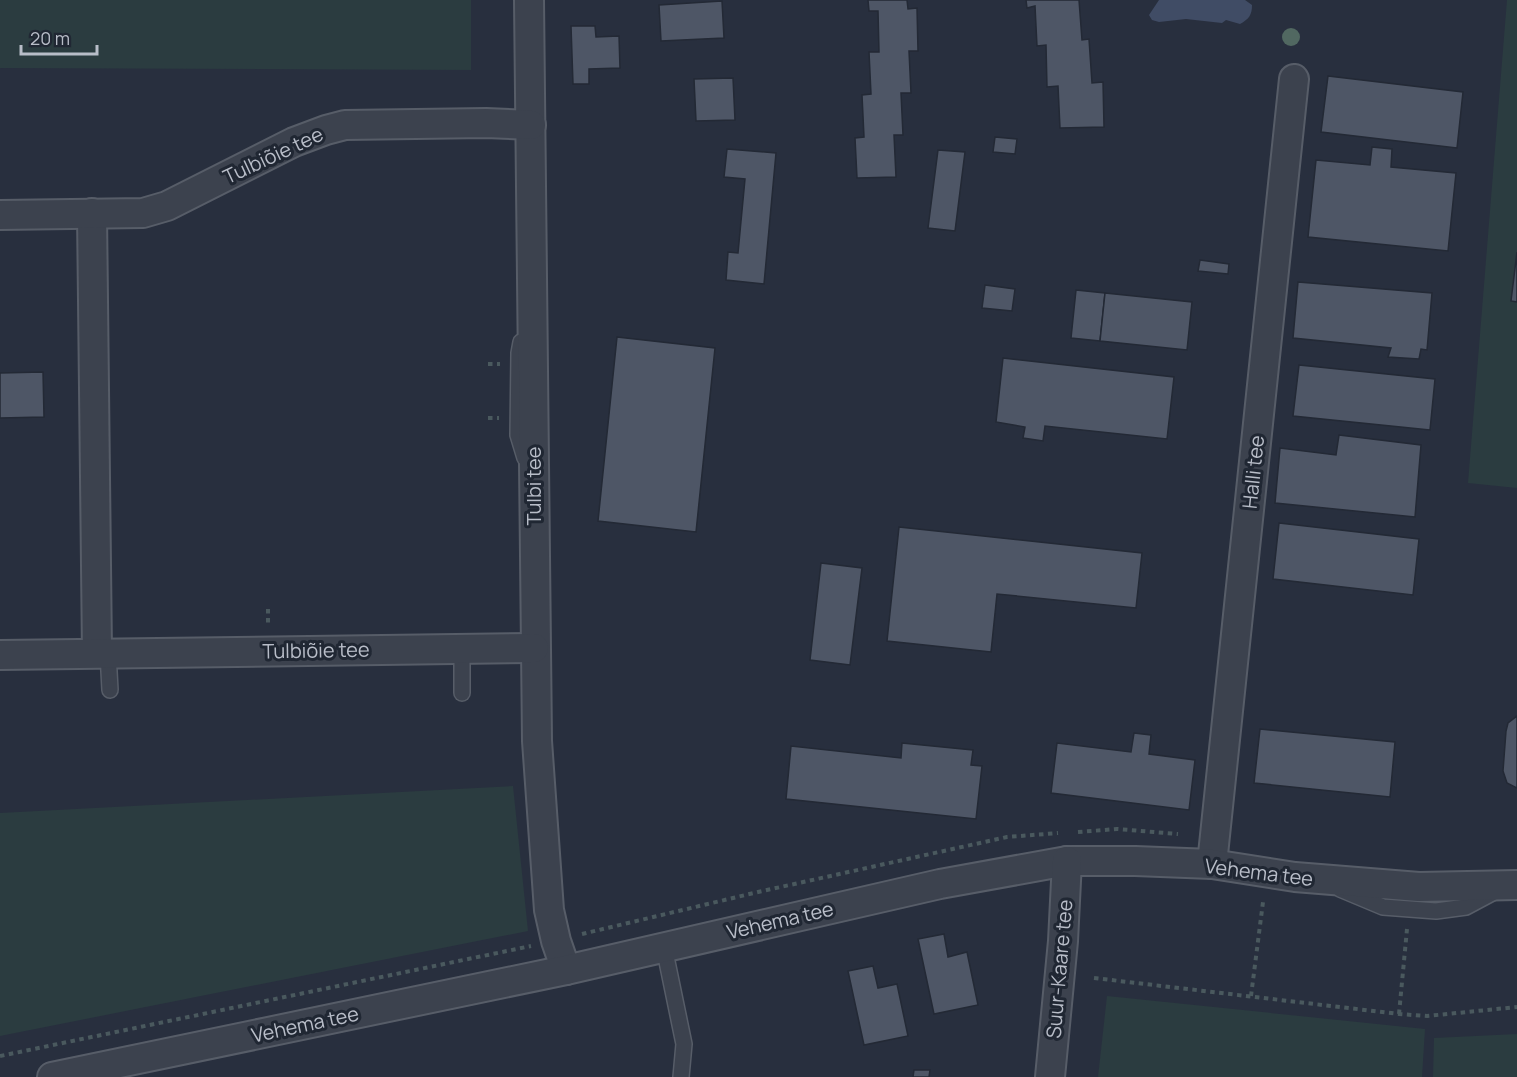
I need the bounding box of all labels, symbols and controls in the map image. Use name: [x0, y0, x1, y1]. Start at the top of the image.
scale bar: [21, 18, 98, 56]
text: 20 m: [30, 26, 70, 50]
street label: Tulbiõie tee: [219, 120, 327, 190]
street label: Halli tee: [1236, 434, 1270, 510]
street label: Tulbi tee: [520, 447, 547, 525]
street label: Tulbiõie tee: [262, 636, 370, 664]
street label: Vehema tee: [1203, 852, 1315, 892]
street label: Vehema tee: [724, 895, 836, 945]
street label: Suur-Kaare tee: [1039, 898, 1079, 1040]
street label: Vehema tee: [249, 999, 361, 1049]

